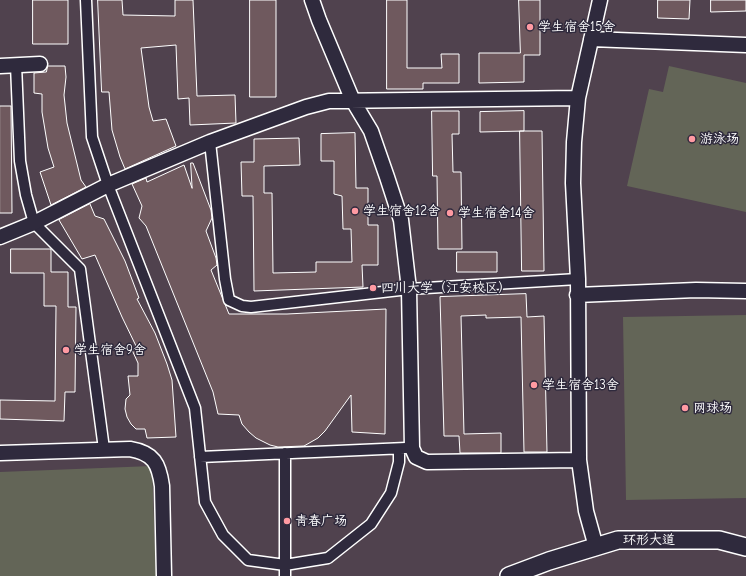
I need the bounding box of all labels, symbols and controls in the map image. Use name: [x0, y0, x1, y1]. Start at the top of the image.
place label: 学生宿舍15舍: [538, 19, 615, 35]
marker: 学生宿舍15舍: [525, 22, 535, 32]
place label: 游泳场: [700, 131, 739, 147]
marker: 游泳场: [687, 134, 697, 144]
place label: 学生宿舍12舍: [363, 203, 440, 219]
place label: 学生宿舍14舍: [458, 205, 534, 221]
marker: 学生宿舍12舍: [350, 206, 360, 216]
marker: 学生宿舍14舍: [445, 208, 455, 218]
place label: 四川大学（江安校区）: [381, 280, 511, 296]
marker: 四川大学（江安校区）: [368, 283, 378, 293]
place label: 学生宿舍9舍: [74, 342, 146, 358]
marker: 学生宿舍9舍: [61, 345, 71, 355]
place label: 学生宿舍13舍: [542, 377, 619, 393]
marker: 学生宿舍13舍: [529, 380, 539, 390]
place label: 网球场: [693, 400, 732, 416]
marker: 网球场: [680, 403, 690, 413]
place label: 青春广场: [295, 513, 347, 529]
marker: 青春广场: [282, 516, 292, 526]
street label: 环形大道: [623, 532, 675, 548]

